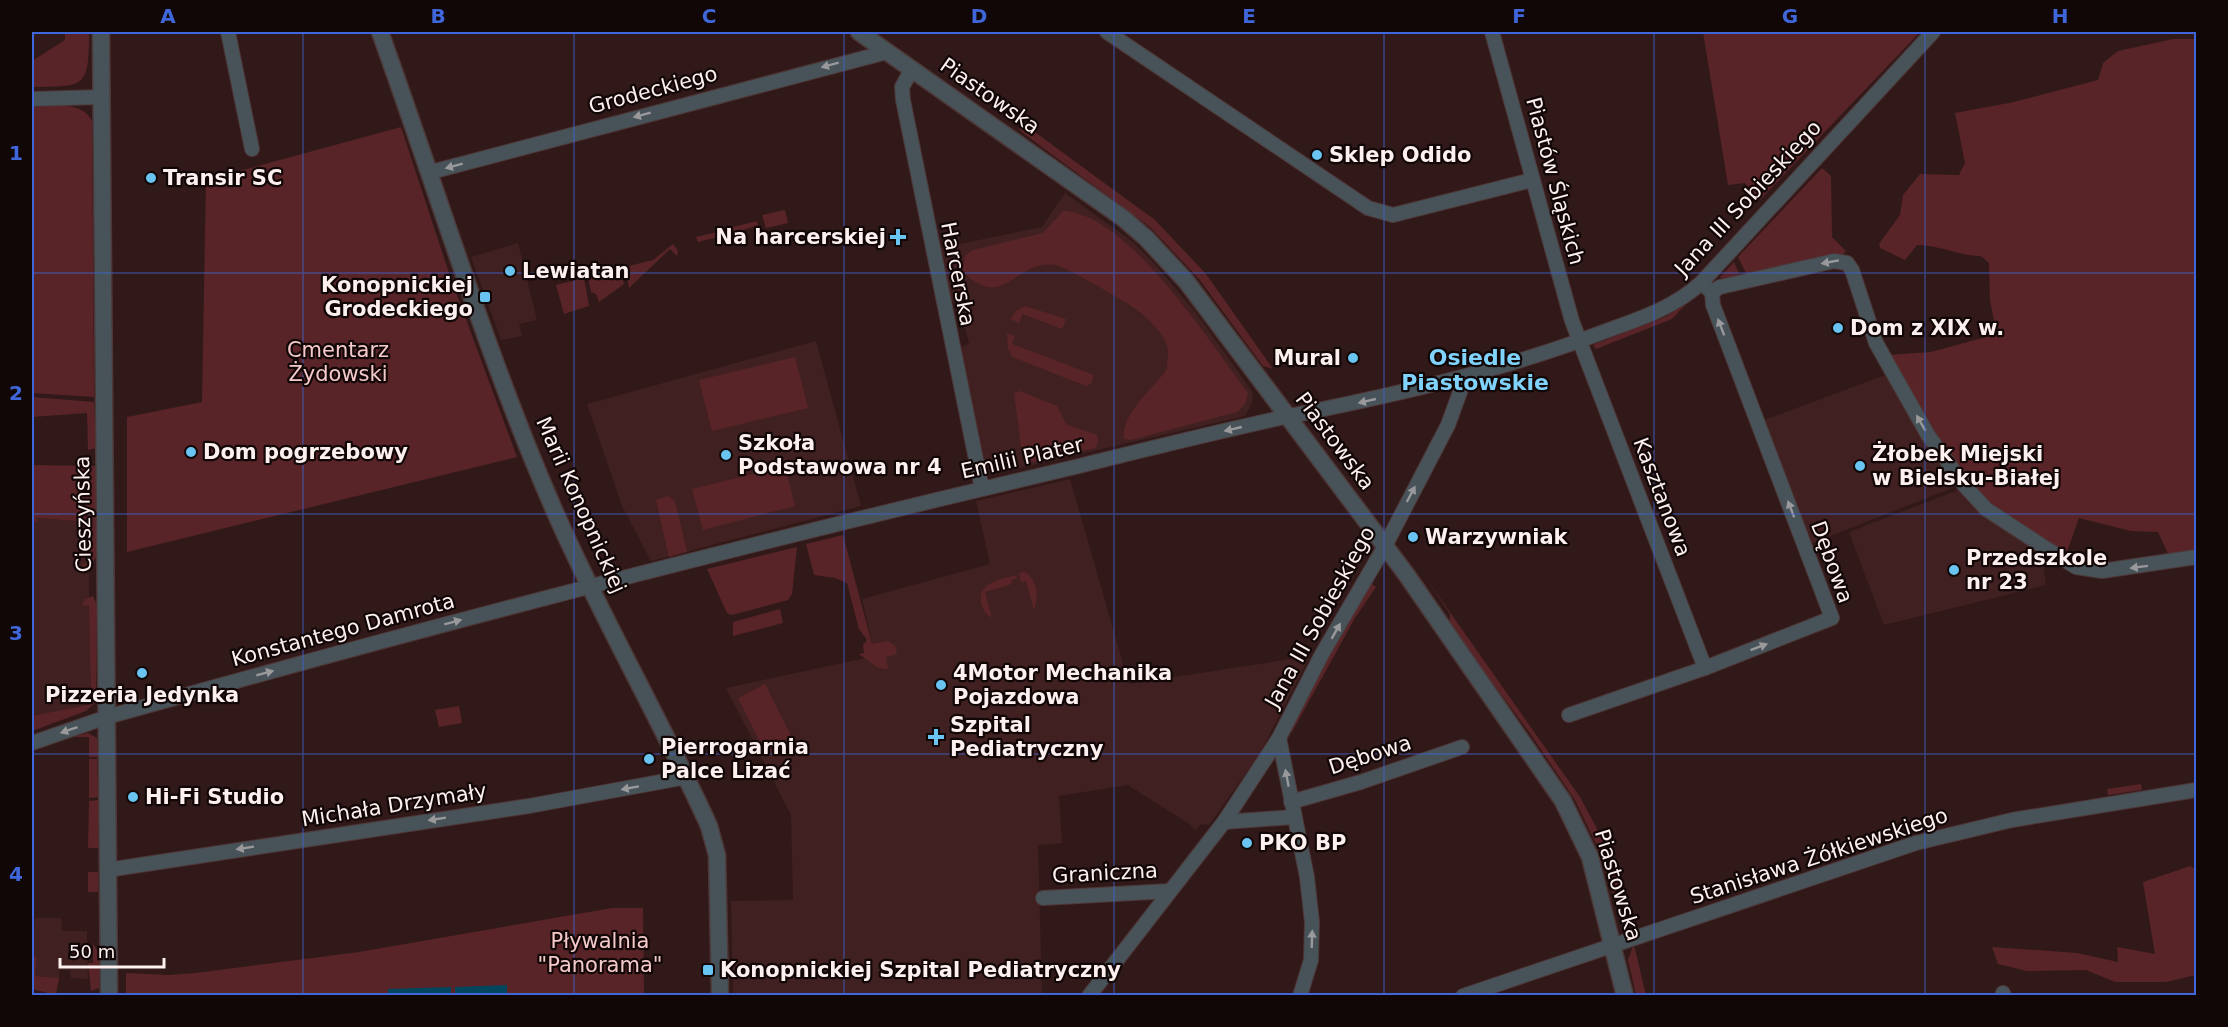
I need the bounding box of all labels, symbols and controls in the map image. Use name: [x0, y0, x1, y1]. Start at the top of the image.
text: A: [160, 4, 176, 28]
text: B: [430, 4, 446, 28]
text: C: [702, 4, 716, 28]
text: D: [971, 4, 987, 28]
text: E: [1242, 4, 1256, 28]
text: F: [1512, 4, 1526, 28]
text: G: [1782, 4, 1798, 28]
text: H: [2052, 4, 2068, 28]
street label: Piastowska: [936, 53, 1044, 139]
street label: Grodeckiego: [586, 61, 720, 119]
one-way arrow: [821, 61, 839, 70]
street label: Piastów Śląskich: [1521, 94, 1590, 267]
one-way arrow: [632, 111, 650, 120]
street label: Jana III Sobieskiego: [1668, 115, 1826, 282]
text: 1: [9, 141, 23, 165]
place label: Sklep Odido: [1329, 143, 1471, 167]
marker: Sklep Odido: [1310, 148, 1324, 162]
one-way arrow: [444, 162, 463, 172]
place label: Transir SC: [163, 166, 282, 190]
marker: Transir SC: [144, 171, 158, 185]
street label: Harcerska: [936, 220, 980, 328]
place label: Na harcerskiej: [715, 225, 886, 249]
marker: Na harcerskiej: [891, 230, 905, 244]
one-way arrow: [1820, 258, 1839, 267]
place label: Lewiatan: [522, 259, 630, 283]
marker: Lewiatan: [503, 264, 517, 278]
place label: Konopnickiej Grodeckiego: [321, 273, 473, 321]
marker: Konopnickiej Grodeckiego: [478, 290, 492, 304]
place label: Dom z XIX w.: [1850, 316, 2004, 340]
one-way arrow: [1716, 317, 1726, 335]
marker: Dom z XIX w.: [1831, 321, 1845, 335]
park label: Cmentarz Żydowski: [287, 338, 389, 386]
district label: Osiedle Piastowskie: [1401, 345, 1549, 395]
place label: Mural: [1273, 346, 1341, 370]
marker: Mural: [1346, 351, 1360, 365]
text: 2: [9, 381, 23, 405]
street label: Piastowska: [1291, 388, 1379, 494]
one-way arrow: [1358, 396, 1376, 406]
street label: Marii Konopnickiej: [531, 413, 631, 597]
one-way arrow: [1916, 414, 1926, 431]
one-way arrow: [1224, 425, 1242, 435]
place label: Szkoła Podstawowa nr 4: [738, 431, 942, 479]
street label: Emilii Plater: [958, 432, 1086, 484]
street label: Kasztanowa: [1628, 434, 1696, 560]
place label: Dom pogrzebowy: [203, 440, 408, 464]
place label: Żłobek Miejski w Bielsku-Białej: [1872, 441, 2060, 490]
marker: Dom pogrzebowy: [184, 445, 198, 459]
marker: Szkoła Podstawowa nr 4: [719, 448, 733, 462]
street label: Cieszyńska: [70, 455, 96, 573]
marker: Żłobek Miejski w Bielsku-Białej: [1853, 459, 1867, 473]
one-way arrow: [1406, 485, 1416, 502]
one-way arrow: [1785, 500, 1795, 518]
street label: Dębowa: [1806, 518, 1858, 606]
street label: Jana III Sobieskiego: [1259, 522, 1380, 714]
place label: Warzywniak: [1425, 525, 1569, 549]
marker: Warzywniak: [1406, 530, 1420, 544]
place label: Przedszkole nr 23: [1966, 546, 2107, 594]
one-way arrow: [2129, 562, 2148, 571]
marker: Przedszkole nr 23: [1947, 563, 1961, 577]
street label: Konstantego Damrota: [229, 589, 457, 671]
one-way arrow: [444, 617, 462, 626]
text: 3: [9, 621, 23, 645]
one-way arrow: [1330, 623, 1341, 639]
one-way arrow: [1750, 642, 1768, 651]
place label: 4Motor Mechanika Pojazdowa: [953, 661, 1172, 709]
marker: Pizzeria Jedynka: [135, 666, 149, 680]
one-way arrow: [256, 668, 274, 678]
marker: 4Motor Mechanika Pojazdowa: [934, 678, 948, 692]
place label: Pizzeria Jedynka: [45, 683, 239, 707]
place label: Szpital Pediatryczny: [950, 713, 1104, 761]
one-way arrow: [60, 725, 78, 735]
marker: Szpital Pediatryczny: [927, 728, 945, 746]
street label: Dębowa: [1326, 730, 1414, 780]
place label: Pierrogarnia Palce Lizać: [661, 735, 809, 783]
marker: Pierrogarnia Palce Lizać: [642, 752, 656, 766]
one-way arrow: [1282, 768, 1291, 787]
street label: Michała Drzymały: [300, 779, 488, 831]
one-way arrow: [620, 784, 639, 793]
place label: Hi-Fi Studio: [145, 785, 284, 809]
marker: Hi-Fi Studio: [126, 790, 140, 804]
street label: Stanisława Żółkiewskiego: [1687, 802, 1951, 909]
one-way arrow: [428, 815, 447, 824]
street label: Piastowska: [1590, 826, 1646, 944]
place label: PKO BP: [1259, 831, 1346, 855]
marker: PKO BP: [1240, 836, 1254, 850]
one-way arrow: [235, 844, 254, 853]
street label: Graniczna: [1052, 858, 1158, 888]
text: 4: [9, 862, 23, 886]
park label: Pływalnia "Panorama": [538, 929, 662, 977]
one-way arrow: [1307, 929, 1317, 948]
scale bar: [60, 931, 164, 969]
text: 50 m: [69, 941, 115, 962]
place label: Konopnickiej Szpital Pediatryczny: [720, 958, 1121, 982]
marker: Konopnickiej Szpital Pediatryczny: [701, 963, 715, 977]

